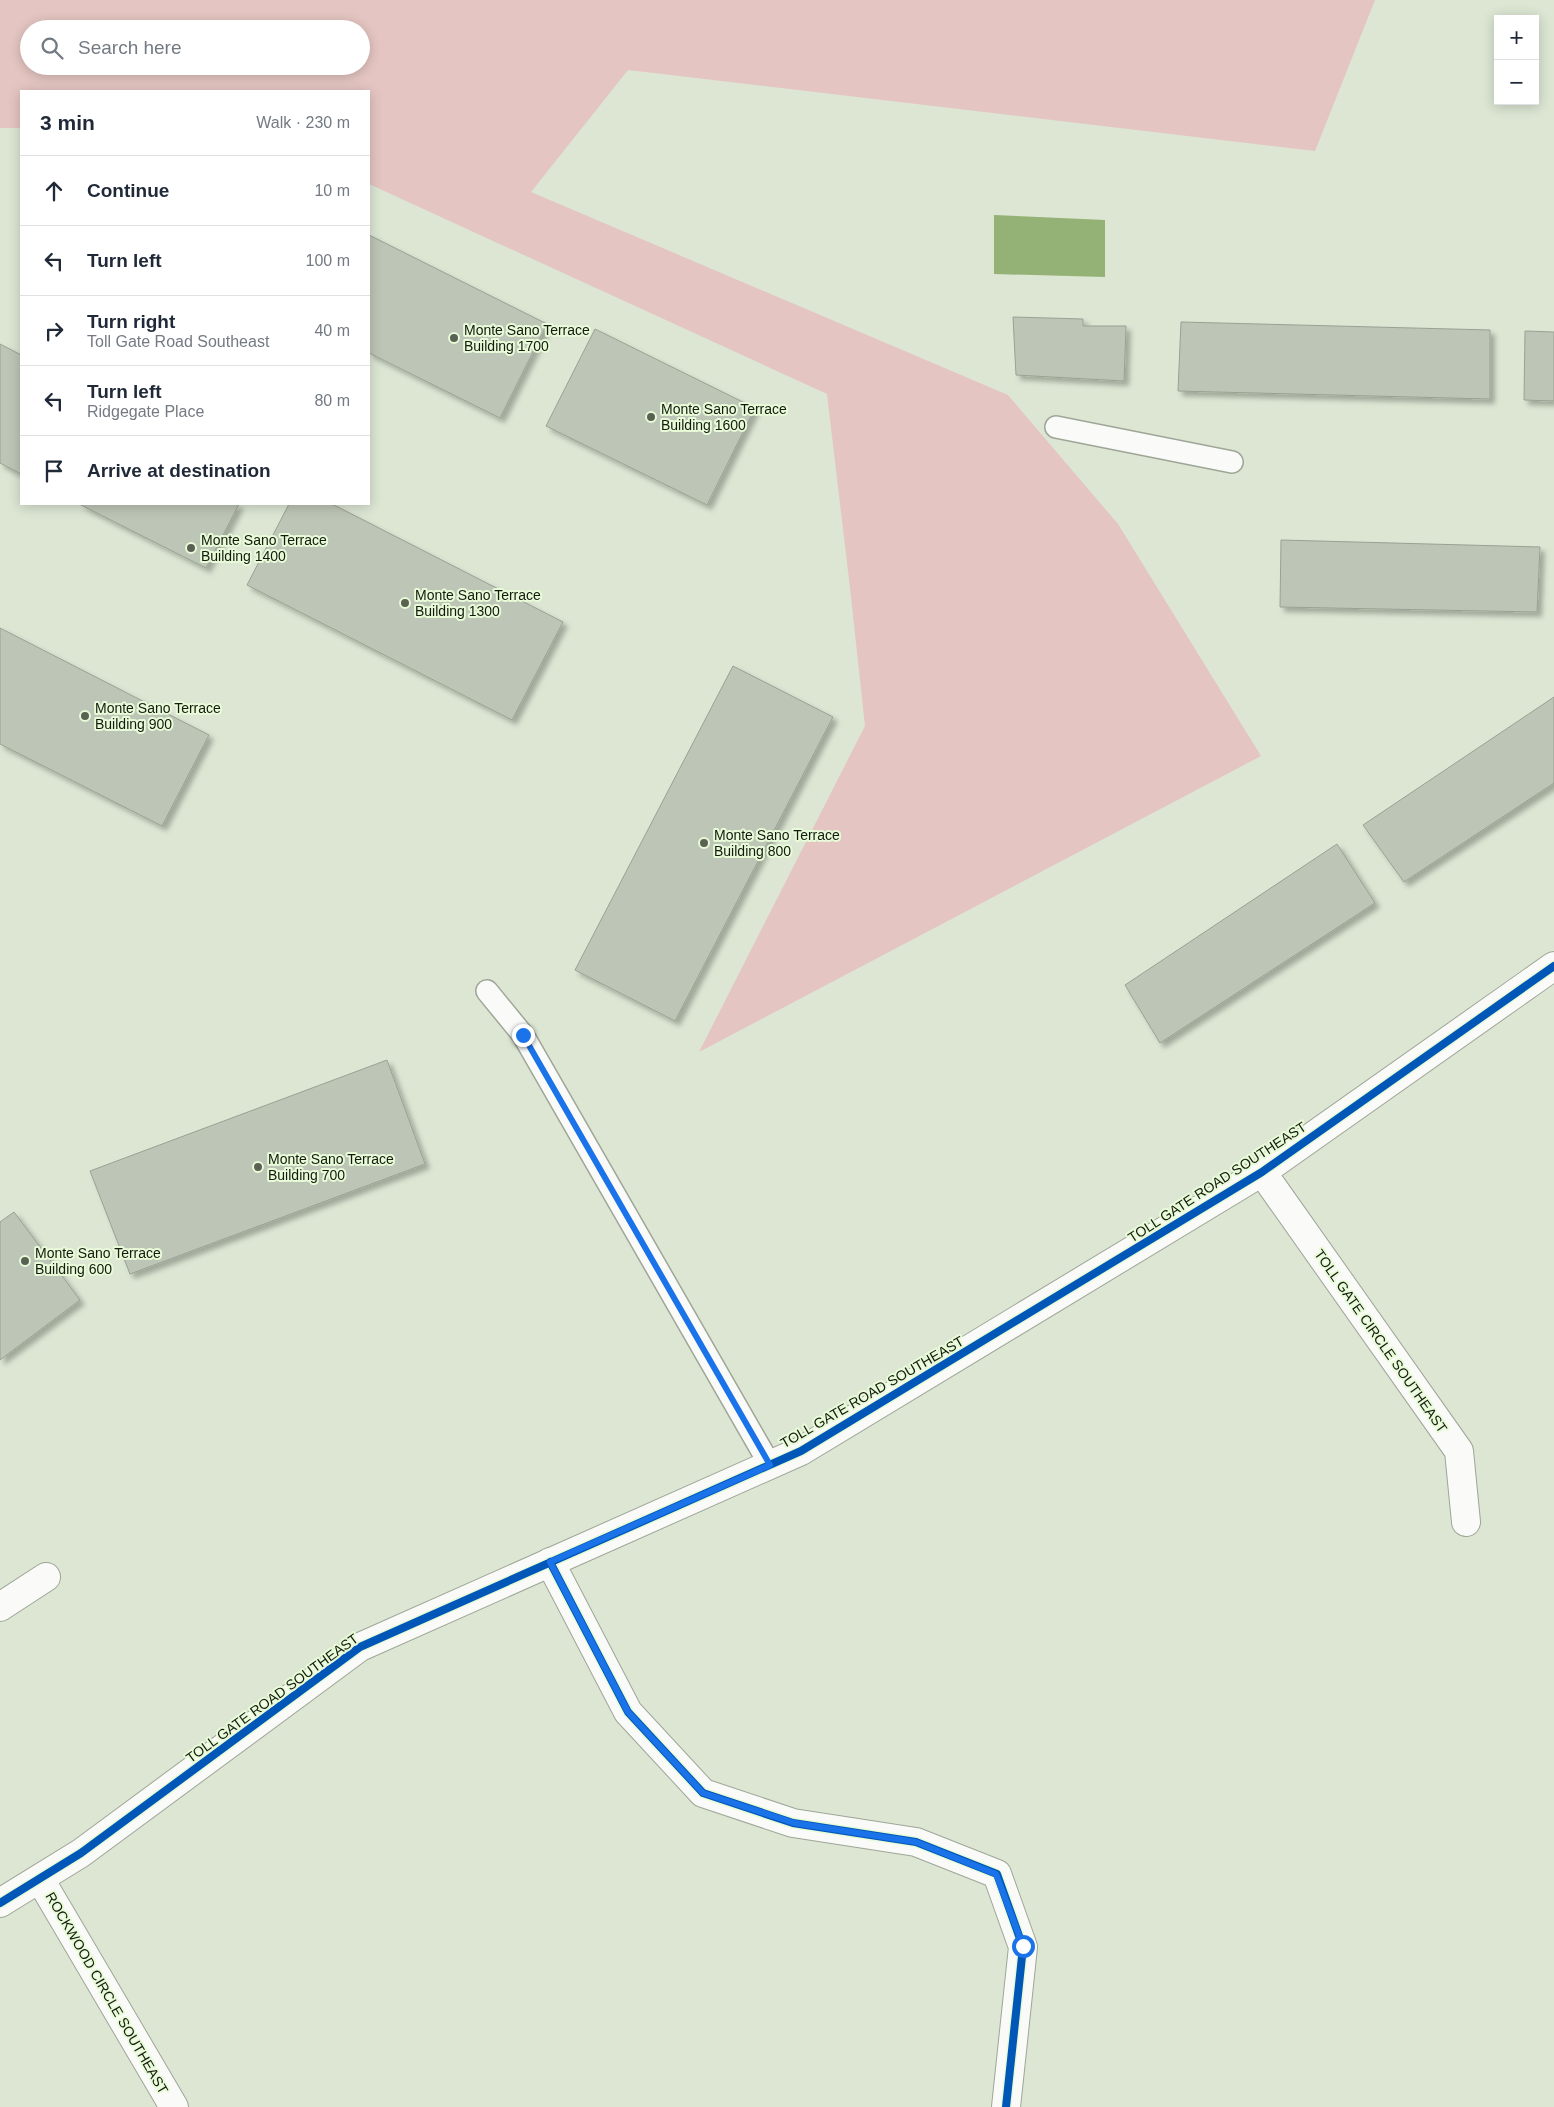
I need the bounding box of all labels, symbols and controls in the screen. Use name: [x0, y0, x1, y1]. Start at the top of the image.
map controls: [1494, 15, 1539, 105]
button: +: [1494, 15, 1539, 60]
search box: [20, 20, 370, 75]
icon: search: [38, 34, 66, 62]
text: Search here: [78, 37, 182, 58]
button: −: [1494, 60, 1539, 105]
text: 3 min: [40, 111, 95, 134]
text: Walk · 230 m: [256, 114, 350, 131]
icon: ahead: [40, 177, 68, 205]
text: Continue: [87, 180, 169, 201]
text: 10 m: [314, 182, 350, 199]
icon: left: [40, 247, 68, 275]
text: Turn left: [87, 250, 162, 271]
text: 100 m: [306, 252, 350, 269]
text: Turn right: [87, 311, 175, 332]
icon: right: [40, 317, 68, 345]
text: 40 m: [314, 322, 350, 339]
place label: Monte Sano Terrace Building 1700: [464, 322, 590, 354]
marker: Monte Sano Terrace Building 1700: [448, 332, 460, 344]
text: Toll Gate Road Southeast: [87, 333, 269, 350]
text: Turn left: [87, 381, 162, 402]
icon: left: [40, 387, 68, 415]
text: 80 m: [314, 392, 350, 409]
place label: Monte Sano Terrace Building 1600: [661, 401, 787, 433]
text: Ridgegate Place: [87, 403, 204, 420]
marker: Monte Sano Terrace Building 1600: [645, 411, 657, 423]
icon: arrive: [40, 457, 68, 485]
text: Arrive at destination: [87, 460, 271, 481]
place label: Monte Sano Terrace Building 1400: [201, 532, 327, 564]
marker: Monte Sano Terrace Building 1400: [185, 542, 197, 554]
place label: Monte Sano Terrace Building 1300: [415, 587, 541, 619]
marker: Monte Sano Terrace Building 1300: [399, 597, 411, 609]
place label: Monte Sano Terrace Building 900: [95, 700, 221, 732]
marker: Monte Sano Terrace Building 900: [79, 710, 91, 722]
place label: Monte Sano Terrace Building 800: [714, 827, 840, 859]
marker: Monte Sano Terrace Building 800: [698, 837, 710, 849]
route end: [512, 1024, 535, 1047]
street label: TOLL GATE ROAD SOUTHEAST: [1125, 1118, 1309, 1246]
place label: Monte Sano Terrace Building 700: [268, 1151, 394, 1183]
marker: Monte Sano Terrace Building 700: [252, 1161, 264, 1173]
place label: Monte Sano Terrace Building 600: [35, 1245, 161, 1277]
street label: TOLL GATE CIRCLE SOUTHEAST: [1311, 1246, 1451, 1436]
marker: Monte Sano Terrace Building 600: [19, 1255, 31, 1267]
street label: TOLL GATE ROAD SOUTHEAST: [777, 1333, 967, 1451]
street label: TOLL GATE ROAD SOUTHEAST: [183, 1630, 362, 1766]
street label: ROCKWOOD CIRCLE SOUTHEAST: [43, 1889, 172, 2097]
route start: [1012, 1935, 1035, 1958]

